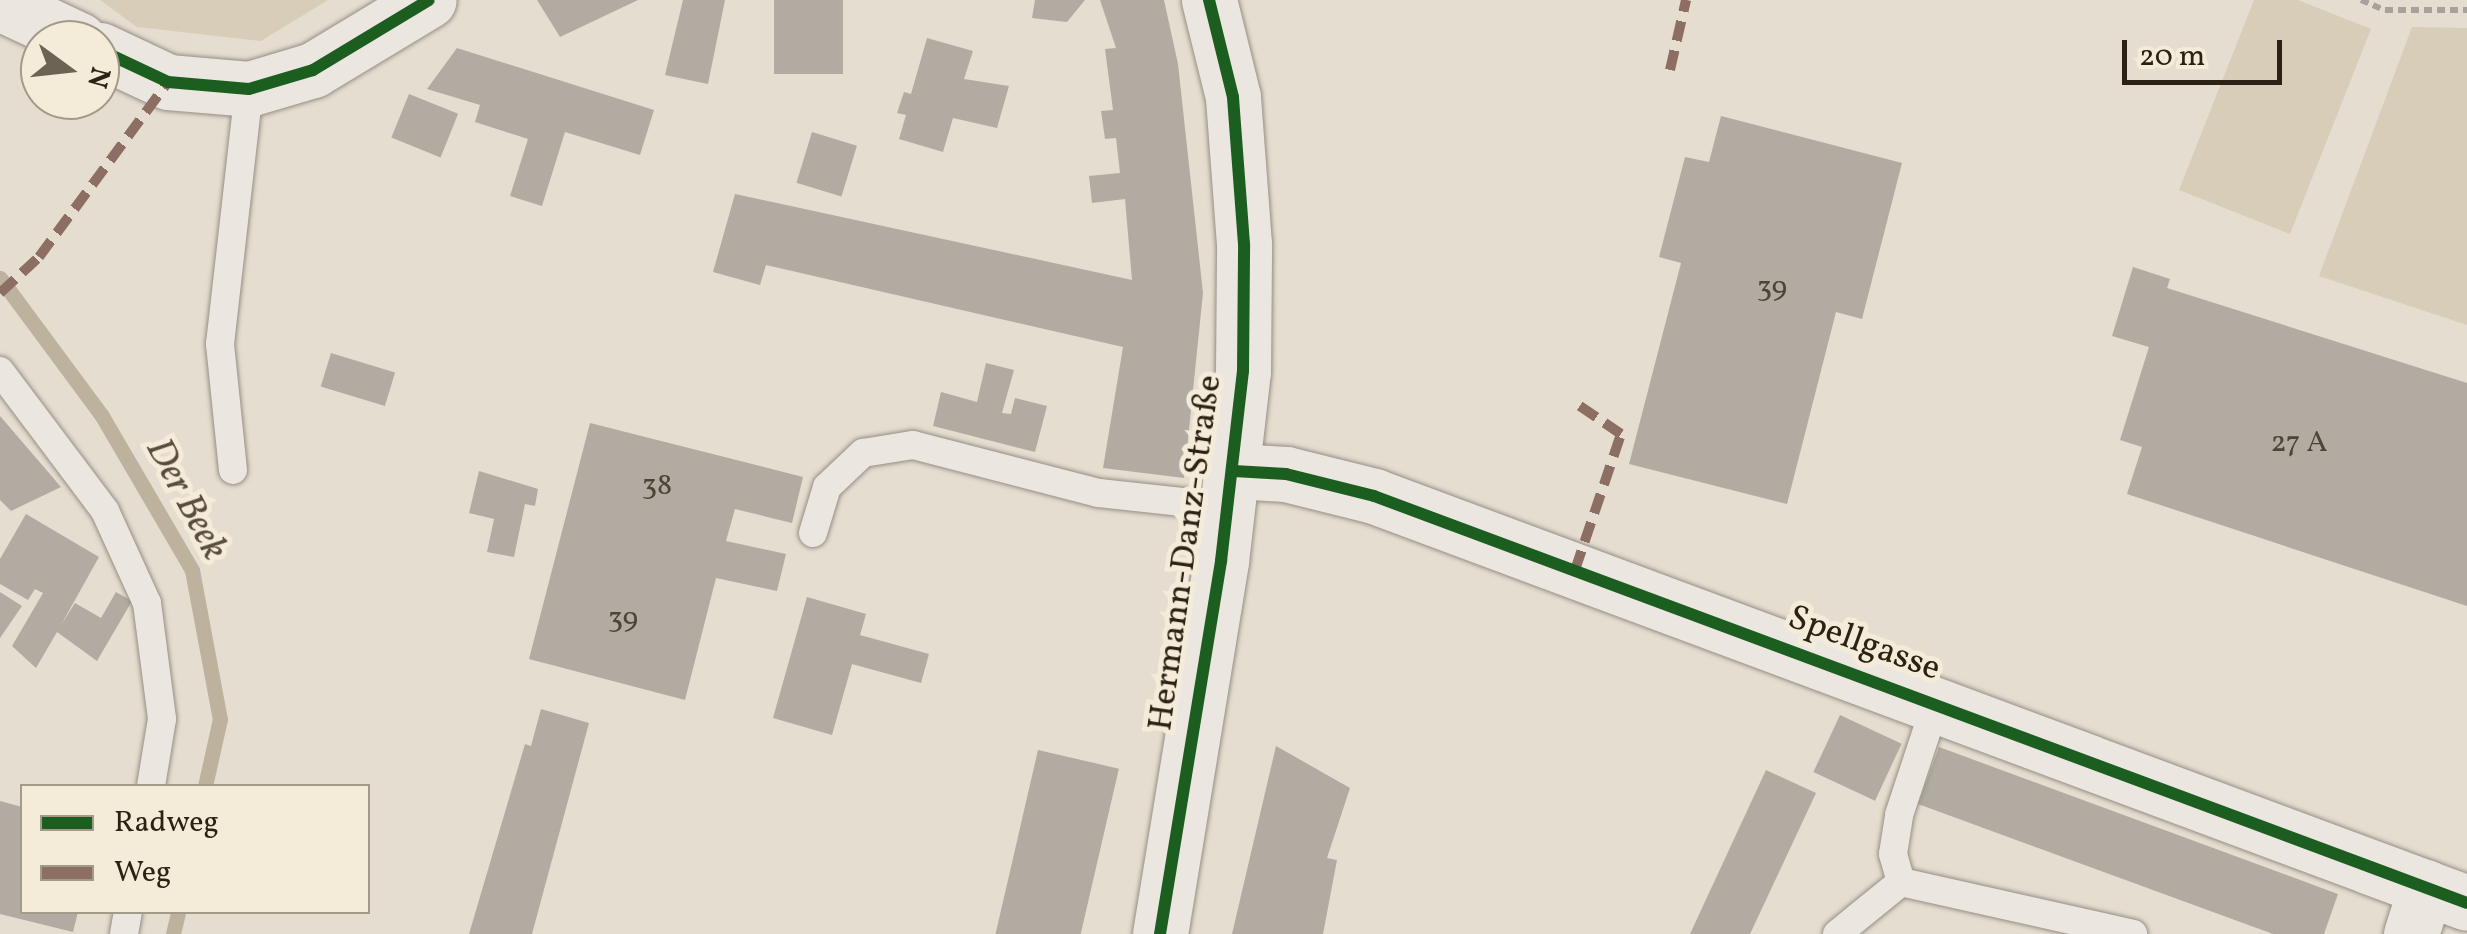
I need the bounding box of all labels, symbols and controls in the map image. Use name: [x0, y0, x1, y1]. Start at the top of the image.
north arrow: [20, 20, 120, 120]
scale bar: [2127, 20, 2287, 82]
text: 20 m: [2139, 36, 2205, 78]
text: N: [76, 63, 119, 92]
house number: 39: [1757, 270, 1787, 306]
street label: Hermann-Danz-Straße: [1140, 372, 1232, 734]
house number: 27 A: [2270, 425, 2328, 461]
water label: Der Beek: [134, 431, 236, 569]
house number: 38: [642, 468, 672, 504]
street label: Spellgasse: [1782, 597, 1946, 691]
house number: 39: [608, 601, 638, 637]
legend: [20, 784, 370, 914]
text: Radweg: [114, 802, 219, 844]
text: Weg: [114, 852, 171, 894]

